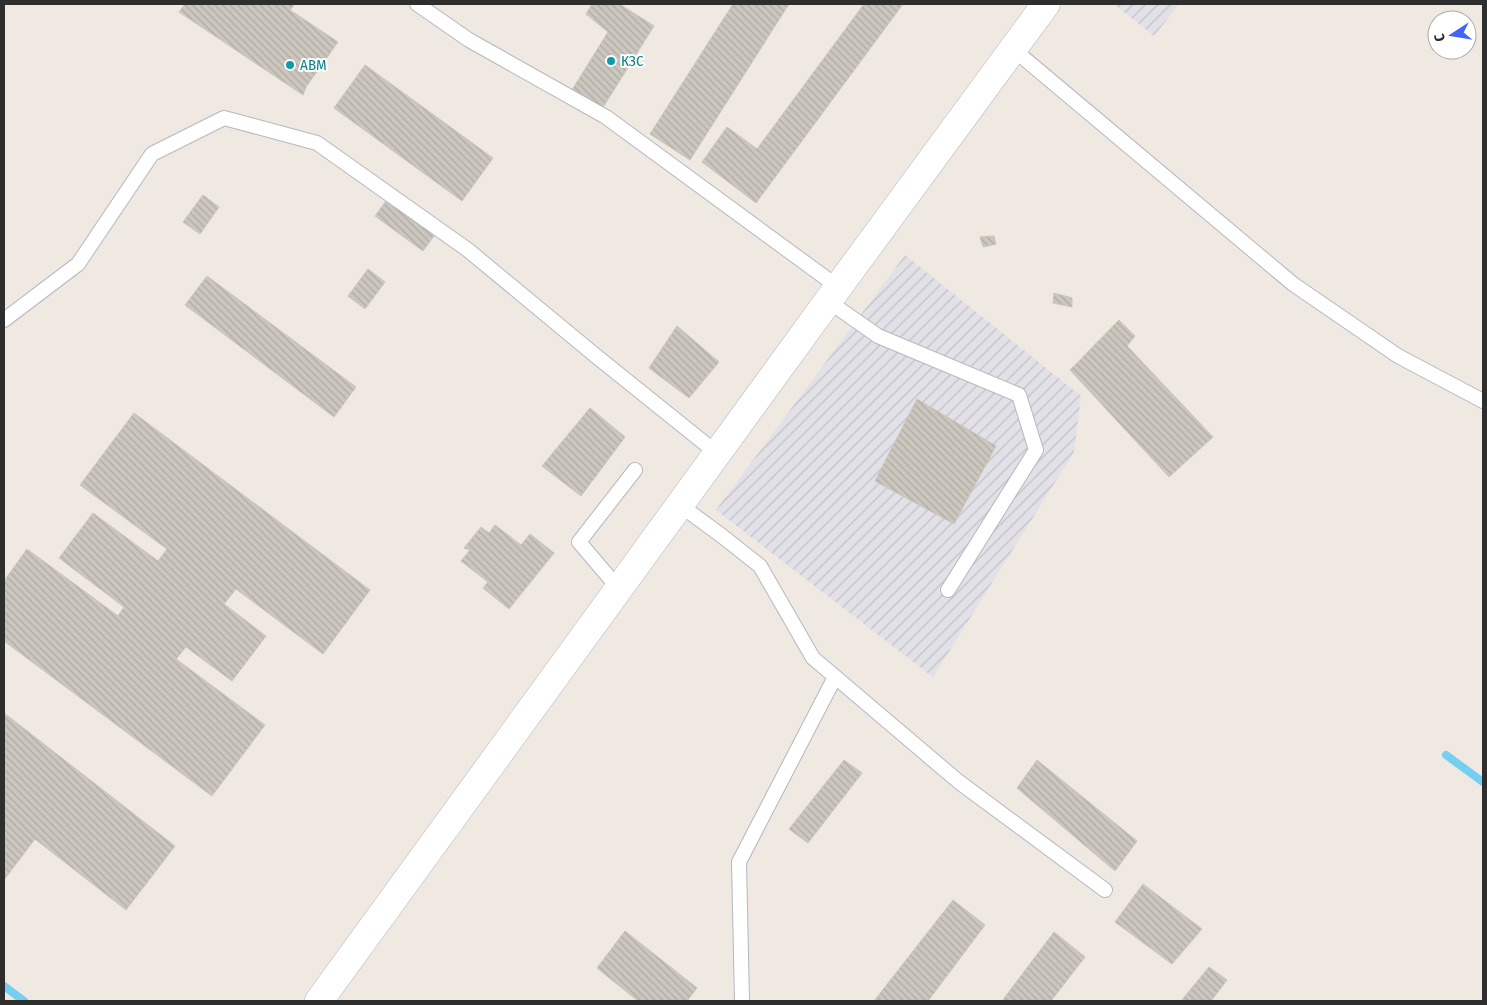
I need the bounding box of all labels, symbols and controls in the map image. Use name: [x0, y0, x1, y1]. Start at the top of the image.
north arrow: [1427, 10, 1477, 60]
text: С: [1431, 32, 1449, 43]
place label: КЗС: [621, 52, 644, 70]
marker: КЗС: [605, 55, 617, 67]
place label: АВМ: [300, 56, 327, 74]
marker: АВМ: [284, 59, 296, 71]

